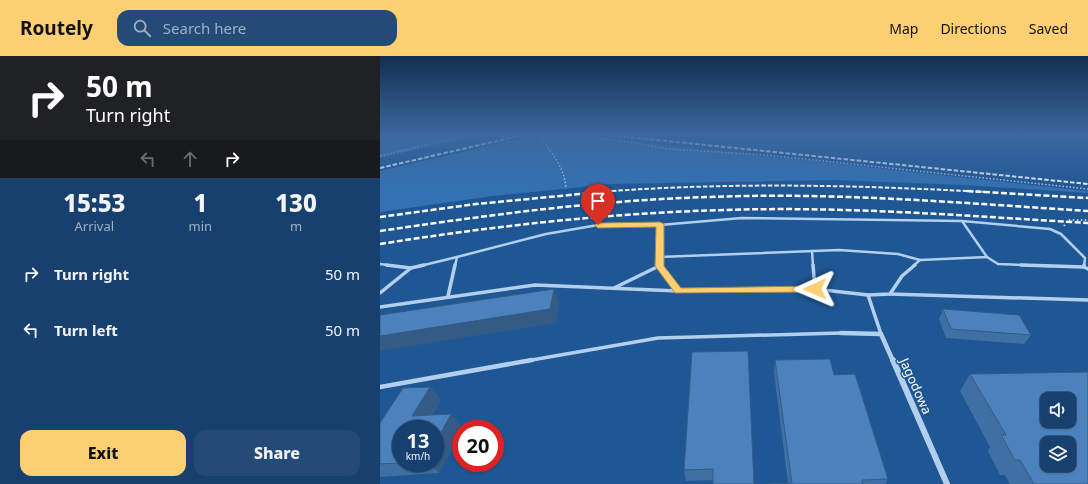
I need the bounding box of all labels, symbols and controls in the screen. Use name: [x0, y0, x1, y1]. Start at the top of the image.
search box: [117, 10, 397, 46]
text: Routely: [20, 15, 93, 41]
icon: search: [131, 17, 153, 39]
text: Search here: [163, 18, 246, 38]
text: Map: [889, 19, 918, 38]
text: Directions: [940, 19, 1007, 38]
text: Saved: [1029, 19, 1068, 38]
text: 50 m: [86, 67, 153, 105]
icon: right: [20, 72, 72, 124]
text: Turn right: [86, 103, 170, 127]
icon: left: [137, 148, 159, 170]
icon: ahead: [179, 148, 201, 170]
icon: right: [221, 148, 243, 170]
pin: [581, 184, 615, 225]
text: 15:53: [63, 186, 125, 219]
text: 1: [193, 186, 207, 219]
text: 130: [275, 186, 317, 219]
icon: arrive: [587, 190, 609, 212]
text: Arrival: [74, 217, 114, 235]
text: min: [189, 217, 212, 235]
text: m: [290, 217, 302, 235]
icon: right: [20, 263, 42, 285]
text: Turn right: [54, 264, 129, 284]
text: 50 m: [325, 264, 360, 284]
position arrow: [794, 268, 836, 310]
icon: left: [20, 319, 42, 341]
text: Turn left: [54, 320, 118, 340]
text: 50 m: [325, 320, 360, 340]
street label: Jagodowa: [895, 353, 936, 417]
map controls: [1040, 392, 1076, 472]
button: sound: [1040, 392, 1076, 428]
speed limit sign: 20: [452, 420, 504, 472]
text: 13: [407, 427, 429, 454]
button: Exit: [20, 430, 186, 476]
button: Share: [194, 430, 360, 476]
button: layers: [1040, 436, 1076, 472]
text: km/h: [406, 449, 430, 463]

